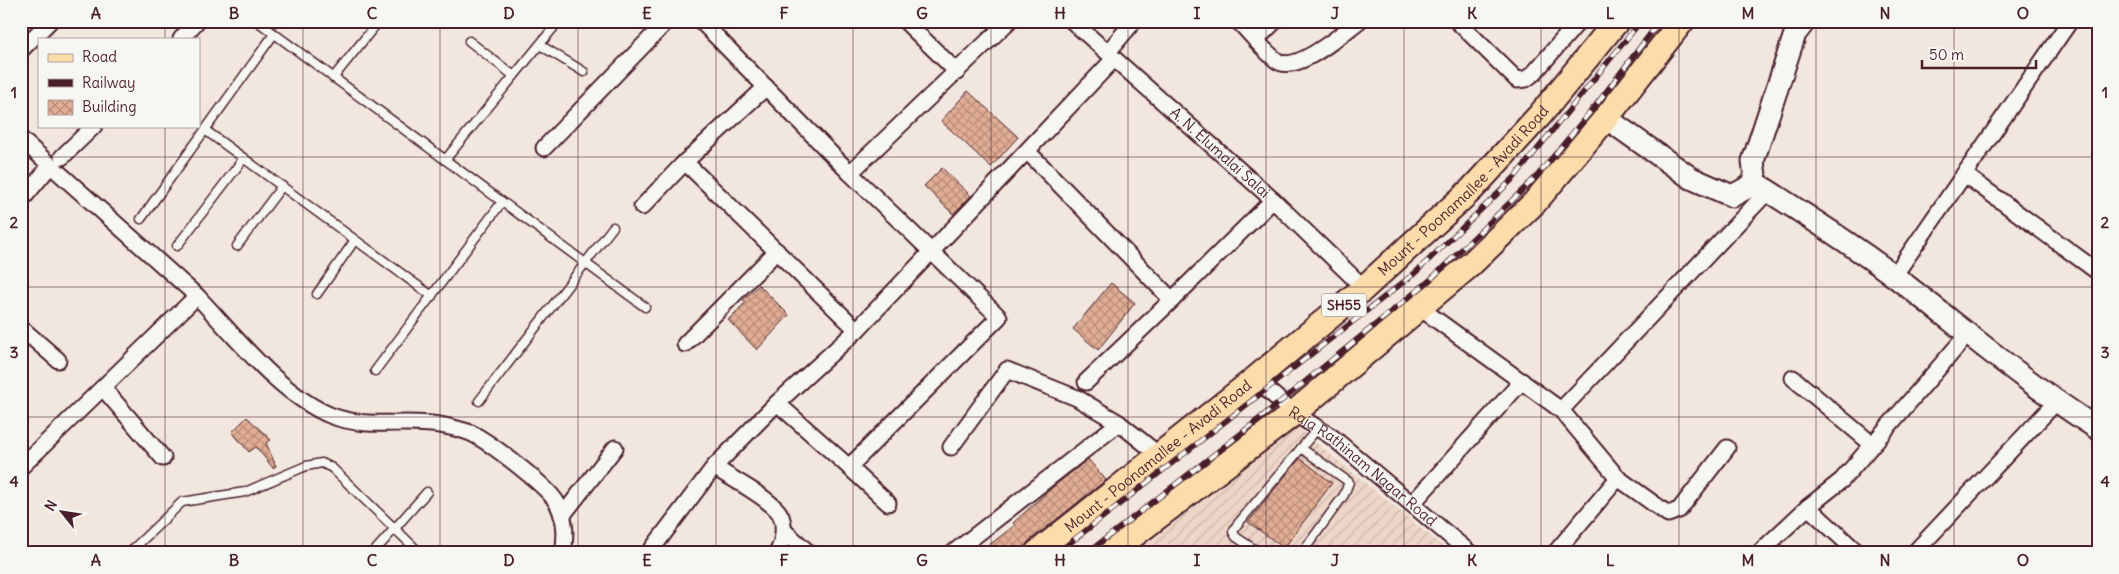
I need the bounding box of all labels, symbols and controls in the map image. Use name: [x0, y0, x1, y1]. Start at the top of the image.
text: A: [91, 3, 101, 23]
text: B: [229, 3, 240, 23]
text: C: [367, 3, 378, 23]
text: D: [503, 3, 515, 23]
text: E: [642, 3, 652, 23]
text: F: [779, 3, 789, 23]
text: G: [916, 3, 928, 23]
text: H: [1054, 3, 1066, 23]
text: I: [1194, 3, 1201, 23]
text: J: [1331, 3, 1340, 23]
text: K: [1467, 3, 1477, 23]
text: L: [1606, 3, 1615, 23]
text: M: [1742, 3, 1755, 23]
text: N: [1879, 3, 1891, 23]
text: O: [2017, 3, 2029, 23]
legend: [38, 38, 200, 128]
scale bar: [1922, 38, 2035, 70]
text: 50 m: [1929, 45, 1964, 64]
text: Road: [82, 47, 117, 66]
text: Railway: [82, 73, 136, 92]
text: 1: [11, 82, 17, 102]
text: 1: [2102, 82, 2108, 102]
text: Building: [82, 97, 137, 116]
street label: Mount - Poonamallee - Avadi Road: [1374, 102, 1553, 280]
street label: A. N. Elumalai Salai: [1166, 103, 1274, 202]
text: 2: [10, 212, 19, 232]
text: 2: [2101, 212, 2110, 232]
road number: SH55: [1322, 294, 1366, 316]
text: 3: [9, 342, 19, 362]
text: 3: [2100, 342, 2110, 362]
street label: Mount - Poonamallee - Avadi Road: [1061, 375, 1255, 536]
street label: Raja Rathinam Nagar Road: [1285, 402, 1441, 530]
text: 4: [9, 471, 19, 491]
text: 4: [2100, 471, 2110, 491]
north arrow: [38, 486, 88, 536]
text: N: [41, 497, 61, 514]
text: A: [91, 550, 101, 570]
text: B: [229, 550, 240, 570]
text: C: [367, 550, 378, 570]
text: D: [503, 550, 515, 570]
text: E: [642, 550, 652, 570]
text: F: [779, 550, 789, 570]
text: G: [916, 550, 928, 570]
text: H: [1054, 550, 1066, 570]
text: I: [1194, 550, 1201, 570]
text: J: [1331, 550, 1340, 570]
text: K: [1467, 550, 1477, 570]
text: L: [1606, 550, 1615, 570]
text: M: [1742, 550, 1755, 570]
text: N: [1879, 550, 1891, 570]
text: O: [2017, 550, 2029, 570]

